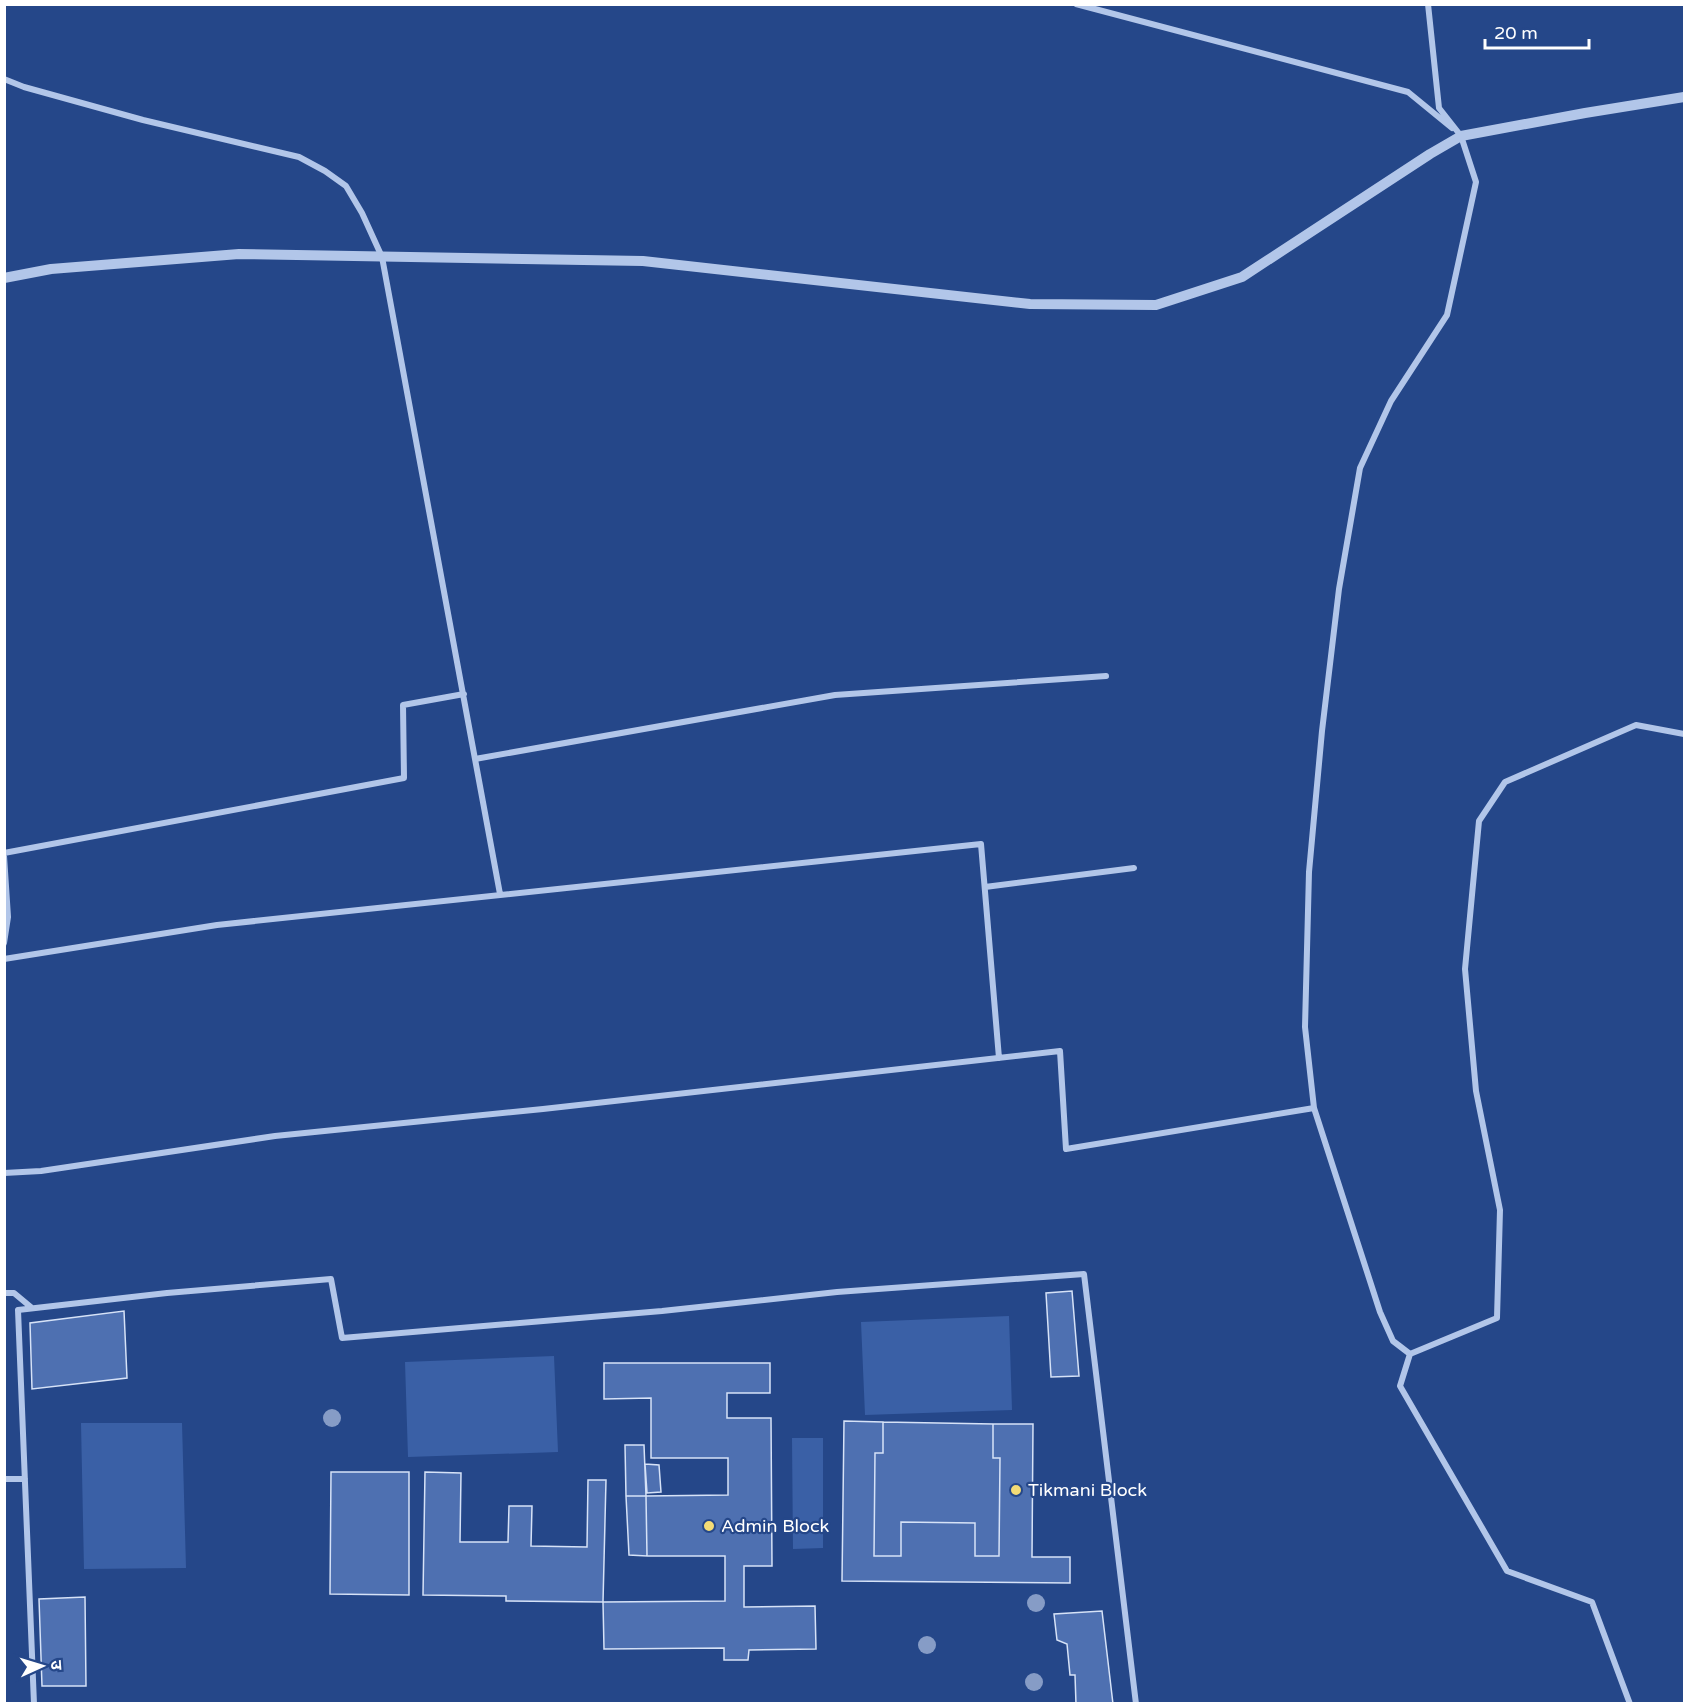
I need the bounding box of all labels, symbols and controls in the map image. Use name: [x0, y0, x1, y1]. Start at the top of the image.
scale bar: [1485, 12, 1588, 50]
text: 20 m: [1494, 22, 1538, 44]
place label: Tikmani Block: [1028, 1479, 1147, 1501]
marker: Tikmani Block: [1009, 1483, 1023, 1497]
place label: Admin Block: [721, 1515, 830, 1537]
marker: Admin Block: [702, 1519, 716, 1533]
north arrow: [12, 1636, 72, 1696]
text: उ: [46, 1660, 66, 1671]

